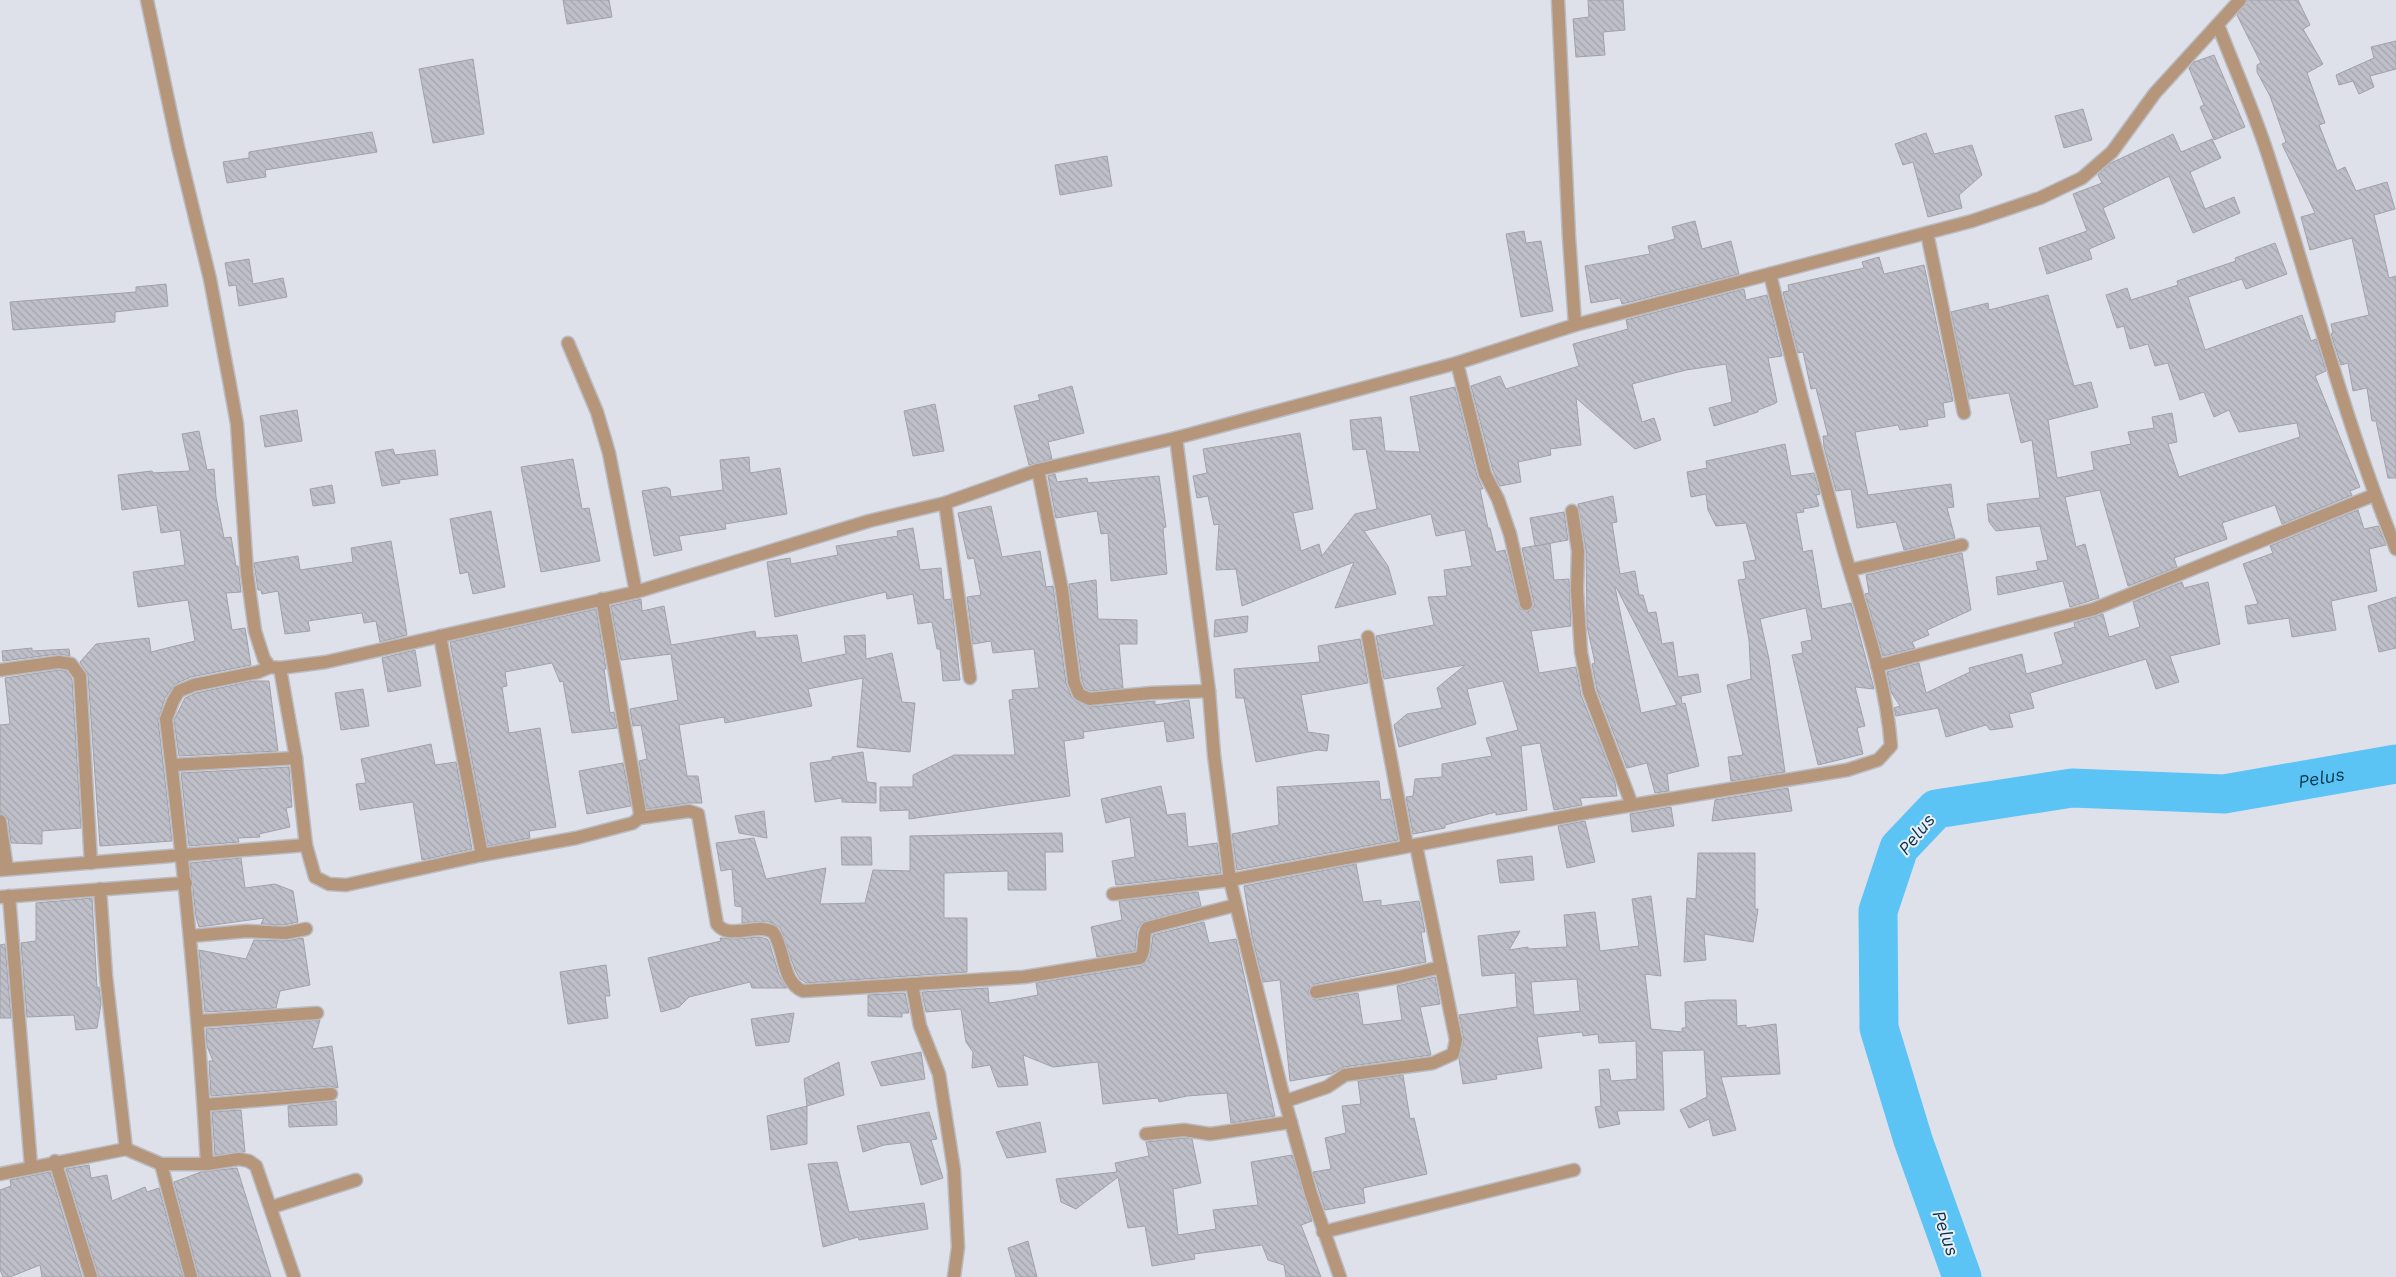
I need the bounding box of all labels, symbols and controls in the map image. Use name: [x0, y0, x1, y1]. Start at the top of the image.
water label: Pelus: [2296, 763, 2346, 791]
water label: Pelus: [1893, 809, 1939, 859]
water label: Pelus: [1928, 1208, 1964, 1258]

